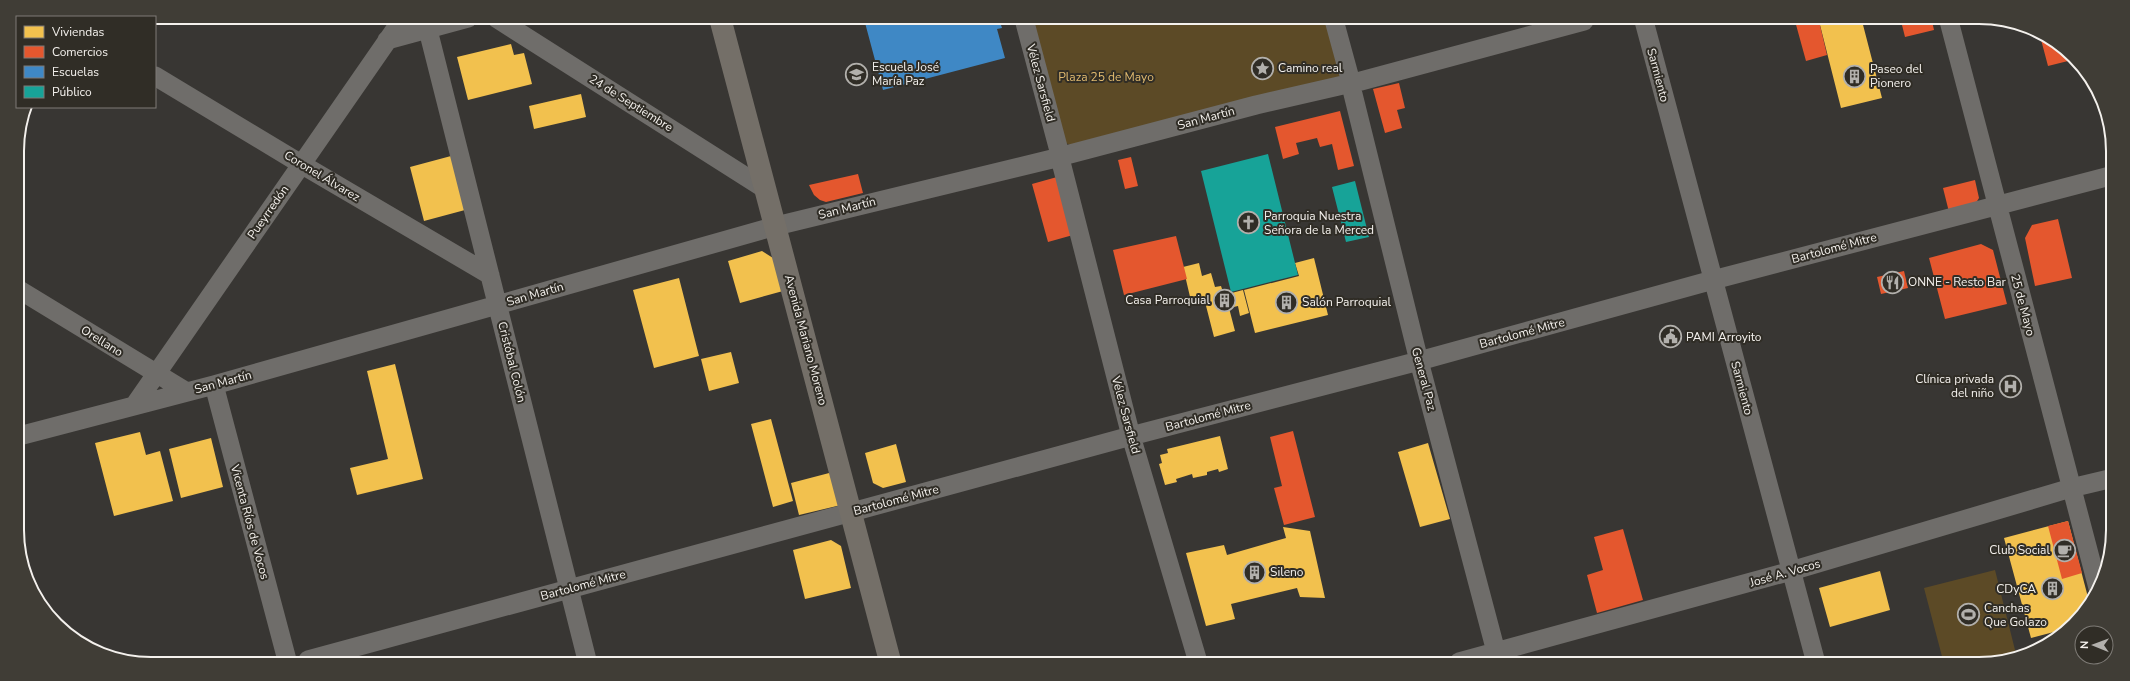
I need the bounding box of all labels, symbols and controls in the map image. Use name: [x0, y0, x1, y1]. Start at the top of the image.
legend: [16, 16, 156, 108]
text: Viviendas: [51, 24, 105, 40]
street label: Vélez Sarsfield: [1023, 41, 1059, 124]
text: Comercios: [52, 44, 108, 60]
street label: Sarmiento: [1643, 46, 1673, 104]
place icon: Camino real: [1250, 55, 1276, 81]
place label: Escuela José María Paz: [872, 59, 939, 89]
place label: Camino real: [1278, 60, 1343, 76]
school or university icon: Escuela José María Paz: [843, 61, 869, 87]
place label: Paseo del Pionero: [1870, 61, 1923, 91]
building icon: Paseo del Pionero: [1842, 63, 1868, 89]
text: Escuelas: [52, 64, 99, 80]
park label: Plaza 25 de Mayo: [1058, 69, 1154, 85]
street label: 24 de Septiembre: [586, 71, 676, 135]
text: Público: [52, 84, 92, 100]
street label: San Martín: [1176, 103, 1236, 133]
street label: Coronel Álvarez: [281, 147, 363, 205]
street label: Pueyrredón: [244, 182, 292, 242]
street label: San Martín: [817, 193, 877, 223]
place label: Parroquia Nuestra Señora de la Merced: [1264, 208, 1374, 238]
church icon: Parroquia Nuestra Señora de la Merced: [1236, 210, 1262, 236]
street label: Bartolomé Mitre: [1790, 229, 1878, 267]
restaurant icon: ONNE - Resto Bar: [1879, 269, 1905, 295]
street label: 25 de Mayo: [2007, 272, 2039, 338]
street label: Avenida Mariano Moreno: [781, 273, 831, 407]
place label: ONNE - Resto Bar: [1908, 274, 2007, 290]
street label: San Martín: [505, 278, 565, 310]
building icon: Casa Parroquial: [1212, 287, 1238, 313]
building icon: Salón Parroquial: [1273, 289, 1299, 315]
place label: Casa Parroquial: [1125, 292, 1210, 308]
place label: Salón Parroquial: [1302, 294, 1392, 310]
street label: Bartolomé Mitre: [1478, 314, 1566, 352]
street label: Cristóbal Colón: [494, 320, 530, 404]
street label: Orellano: [78, 322, 126, 360]
public building icon: PAMI Arroyito: [1657, 324, 1683, 350]
place label: PAMI Arroyito: [1686, 329, 1762, 345]
street label: General Paz: [1408, 346, 1440, 413]
street label: Sarmiento: [1727, 359, 1757, 417]
street label: San Martín: [193, 367, 253, 397]
place label: Clínica privada del niño: [1915, 371, 1994, 401]
street label: Vélez Sarsfield: [1108, 373, 1144, 456]
hospital icon: Clínica privada del niño: [1997, 373, 2023, 399]
street label: Bartolomé Mitre: [1164, 397, 1252, 435]
street label: Vicenta Ríos de Vocos: [227, 462, 273, 581]
street label: Bartolomé Mitre: [852, 481, 940, 519]
cafe icon: Club Social: [2052, 537, 2078, 563]
place label: Club Social: [1989, 542, 2050, 558]
street label: José A. Vocos: [1747, 555, 1822, 591]
building icon: Sileno: [1242, 559, 1268, 585]
place label: Sileno: [1270, 564, 1304, 580]
street label: Bartolomé Mitre: [539, 566, 627, 604]
building icon: CDyCA: [2039, 576, 2065, 602]
place label: CDyCA: [1996, 581, 2036, 597]
place label: Canchas Que Golazo: [1984, 600, 2047, 630]
sports icon: Canchas Que Golazo: [1956, 602, 1982, 628]
north arrow: [2074, 625, 2114, 665]
text: N: [2077, 641, 2092, 649]

